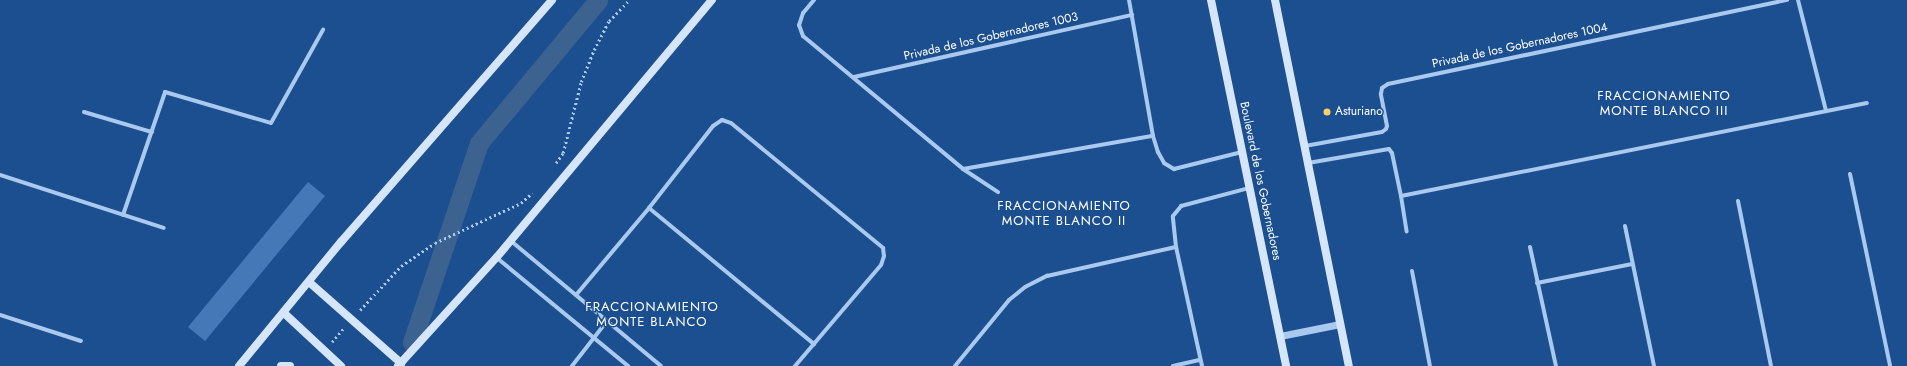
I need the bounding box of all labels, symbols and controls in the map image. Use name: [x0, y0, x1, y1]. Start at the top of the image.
street label: Privada de los Gobernadores 1003: [902, 10, 1080, 64]
street label: Privada de los Gobernadores 1004: [1431, 20, 1609, 72]
district label: FRACCIONAMIENTO MONTE BLANCO III: [1597, 89, 1731, 120]
street label: Boulevard de los Gobernadores: [1236, 100, 1284, 262]
place label: Asturiano: [1335, 105, 1383, 119]
marker: Asturiano: [1322, 107, 1332, 117]
district label: FRACCIONAMIENTO MONTE BLANCO II: [997, 199, 1131, 230]
district label: FRACCIONAMIENTO MONTE BLANCO: [585, 300, 719, 331]

